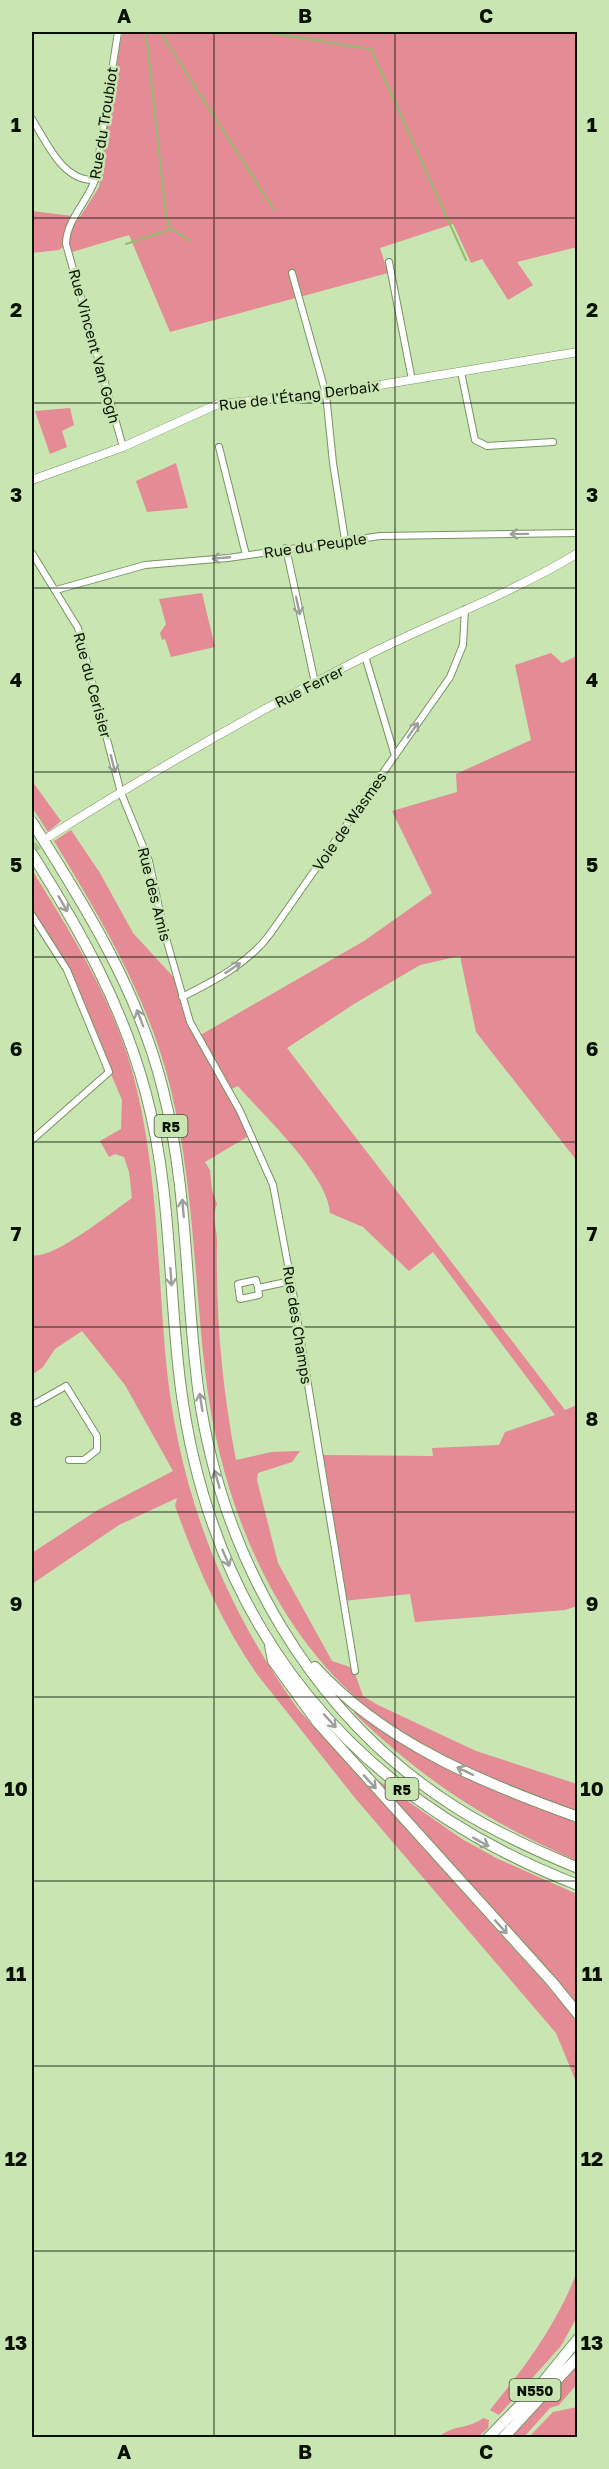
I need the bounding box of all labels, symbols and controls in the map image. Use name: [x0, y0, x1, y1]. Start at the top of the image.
text: A: [117, 3, 131, 27]
text: B: [298, 3, 312, 27]
text: C: [479, 3, 493, 27]
street label: Rue du Troubiot: [85, 66, 121, 180]
text: 1: [11, 112, 21, 136]
text: 1: [587, 112, 597, 136]
street label: Rue Vincent Van Gogh: [66, 267, 124, 425]
text: 2: [10, 297, 22, 321]
text: 2: [586, 297, 598, 321]
street label: Rue de l'Étang Derbaix: [218, 376, 380, 414]
text: 3: [10, 482, 22, 506]
text: 3: [586, 482, 598, 506]
one-way arrow: [510, 528, 530, 540]
street label: Rue du Peuple: [262, 529, 368, 561]
one-way arrow: [211, 553, 231, 564]
one-way arrow: [293, 596, 305, 615]
street label: Rue du Cerisier: [70, 630, 116, 740]
street label: Rue Ferrer: [271, 661, 347, 711]
text: 4: [10, 667, 22, 691]
text: 4: [586, 667, 598, 691]
one-way arrow: [407, 722, 419, 739]
one-way arrow: [108, 754, 120, 773]
street label: Voie de Wasmes: [308, 768, 390, 874]
street label: Rue des Amis: [135, 845, 175, 943]
text: 5: [10, 852, 22, 876]
text: 5: [586, 852, 598, 876]
one-way arrow: [57, 895, 69, 912]
one-way arrow: [224, 962, 241, 974]
one-way arrow: [133, 1009, 144, 1028]
text: 6: [10, 1036, 22, 1060]
text: 6: [586, 1036, 598, 1060]
road number: R5: [154, 1115, 188, 1137]
one-way arrow: [177, 1198, 188, 1218]
text: 7: [11, 1221, 22, 1245]
text: 7: [587, 1221, 598, 1245]
street label: Rue des Champs: [280, 1265, 316, 1385]
one-way arrow: [165, 1266, 176, 1286]
one-way arrow: [195, 1392, 206, 1412]
text: 8: [10, 1406, 22, 1430]
text: 8: [586, 1406, 598, 1430]
one-way arrow: [211, 1470, 222, 1489]
one-way arrow: [221, 1548, 232, 1566]
text: 9: [10, 1591, 22, 1615]
text: 9: [586, 1591, 598, 1615]
one-way arrow: [323, 1713, 337, 1728]
one-way arrow: [457, 1765, 475, 1777]
one-way arrow: [363, 1775, 377, 1790]
text: 10: [4, 1776, 28, 1800]
text: 10: [580, 1776, 604, 1800]
road number: R5: [386, 1778, 418, 1800]
one-way arrow: [472, 1837, 490, 1848]
one-way arrow: [494, 1919, 509, 1934]
text: 11: [6, 1961, 26, 1985]
text: 11: [582, 1961, 602, 1985]
text: 12: [5, 2146, 27, 2170]
text: 12: [581, 2146, 603, 2170]
text: 13: [5, 2330, 27, 2354]
text: 13: [581, 2330, 603, 2354]
road number: N550: [510, 2379, 560, 2401]
text: A: [117, 2439, 131, 2463]
text: B: [298, 2439, 312, 2463]
text: C: [479, 2439, 493, 2463]

